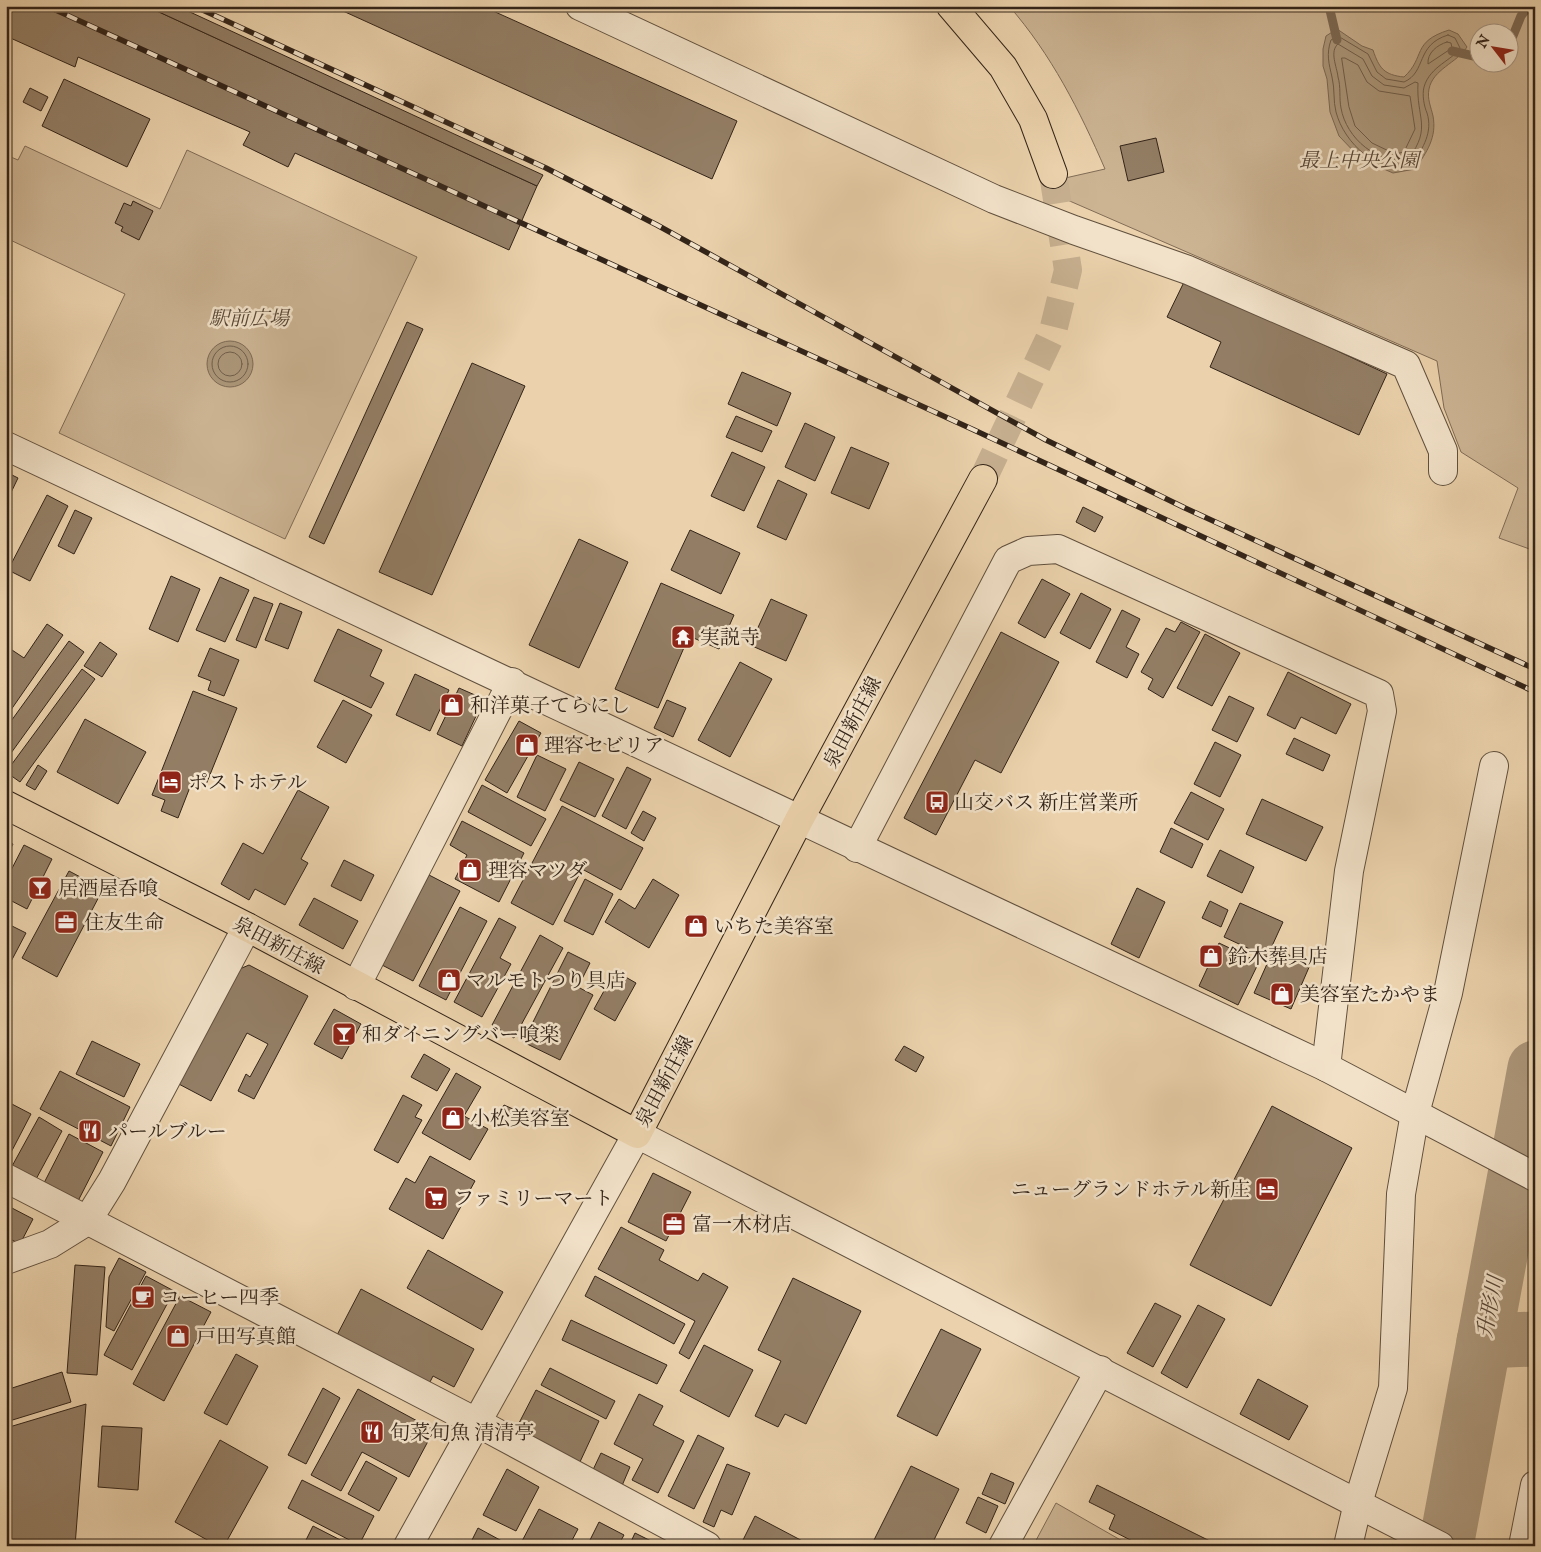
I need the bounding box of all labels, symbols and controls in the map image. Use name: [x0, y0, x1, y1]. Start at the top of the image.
north arrow: [1468, 22, 1518, 72]
text: N: [1472, 32, 1495, 53]
park label: 最上中央公園: [1299, 149, 1422, 174]
park label: 駅前広場: [209, 307, 291, 332]
temple icon: 実説寺: [670, 624, 696, 650]
place label: 実説寺: [700, 626, 760, 651]
street label: 泉田新庄線: [819, 673, 888, 773]
shop icon: 和洋菓子てらにし: [439, 692, 465, 718]
place label: 和洋菓子てらにし: [470, 694, 630, 719]
shop icon: 理容セビリア: [514, 732, 540, 758]
place label: 理容セビリア: [544, 734, 664, 759]
hotel icon: ポストホテル: [157, 769, 183, 795]
place label: ポストホテル: [188, 771, 307, 796]
bus stop icon: 山交バス 新庄営業所: [924, 789, 950, 815]
place label: 山交バス 新庄営業所: [954, 791, 1138, 816]
shop icon: 理容マツダ: [457, 857, 483, 883]
place label: 理容マツダ: [488, 859, 587, 884]
bar icon: 居酒屋呑喰: [27, 875, 53, 901]
place label: 居酒屋呑喰: [58, 877, 158, 902]
office icon: 住友生命: [53, 909, 79, 935]
place label: 住友生命: [84, 911, 164, 936]
street label: 泉田新庄線: [228, 912, 328, 981]
shop icon: いちた美容室: [683, 913, 709, 939]
place label: いちた美容室: [714, 915, 834, 940]
shop icon: 鈴木葬具店: [1198, 943, 1224, 969]
place label: 鈴木葬具店: [1228, 945, 1328, 970]
shop icon: マルモトつり具店: [436, 967, 462, 993]
place label: マルモトつり具店: [466, 969, 626, 994]
shop icon: 美容室たかやま: [1269, 981, 1295, 1007]
place label: 美容室たかやま: [1300, 983, 1440, 1008]
bar icon: 和ダイニングバー喰楽: [331, 1021, 357, 1047]
place label: 和ダイニングバー喰楽: [362, 1023, 559, 1048]
street label: 泉田新庄線: [631, 1032, 700, 1132]
shop icon: 小松美容室: [440, 1105, 466, 1131]
place label: 小松美容室: [470, 1107, 570, 1132]
restaurant icon: パールブルー: [77, 1118, 103, 1144]
place label: パールブルー: [108, 1120, 227, 1145]
hotel icon: ニューグランドホテル新庄: [1254, 1176, 1280, 1202]
place label: ニューグランドホテル新庄: [1011, 1178, 1250, 1203]
supermarket icon: ファミリーマート: [423, 1185, 449, 1211]
place label: ファミリーマート: [454, 1187, 614, 1212]
office icon: 富一木材店: [661, 1211, 687, 1237]
place label: 富一木材店: [692, 1213, 792, 1238]
water label: 升形川: [1472, 1272, 1511, 1341]
cafe icon: コーヒー四季: [130, 1284, 156, 1310]
place label: コーヒー四季: [160, 1286, 279, 1311]
shop icon: 戸田写真館: [165, 1323, 191, 1349]
place label: 戸田写真館: [196, 1325, 296, 1350]
restaurant icon: 旬菜旬魚 清清亭: [359, 1419, 385, 1445]
place label: 旬菜旬魚 清清亭: [390, 1421, 534, 1446]

